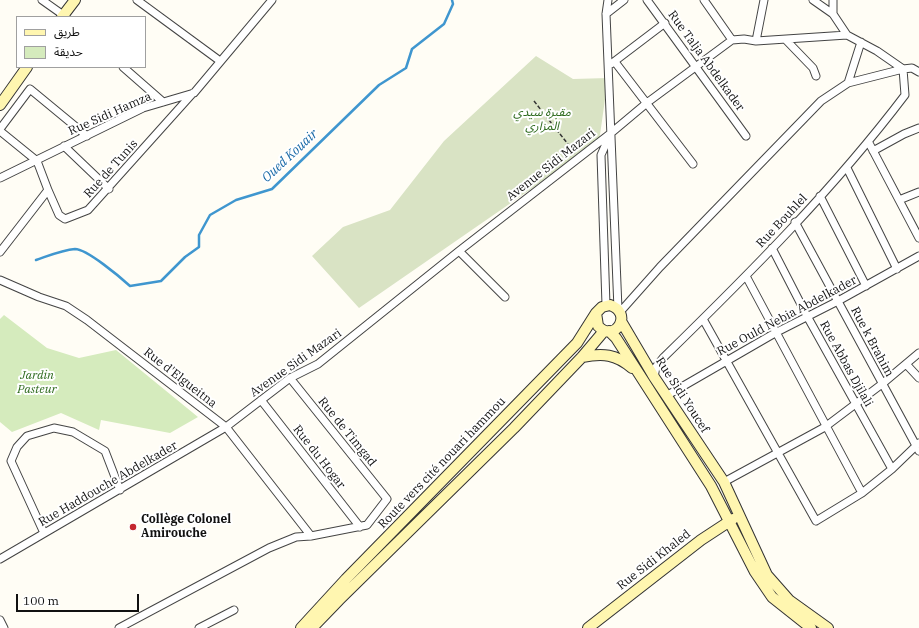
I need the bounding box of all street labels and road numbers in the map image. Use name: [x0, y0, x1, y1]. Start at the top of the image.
street label: Rue Talja Abdelkader: [665, 8, 747, 114]
street label: Rue Sidi Hamza: [66, 89, 154, 139]
street label: Avenue Sidi Mazari: [504, 126, 598, 204]
street label: Rue de Tunis: [81, 137, 141, 201]
street label: Rue Bouhlel: [754, 191, 810, 251]
street label: Rue Ould Nebia Abdelkader: [715, 273, 859, 359]
street label: Rue k Brahim: [848, 305, 896, 379]
street label: Rue Abbas Djilali: [816, 319, 876, 409]
street label: Avenue Sidi Mazari: [247, 326, 345, 400]
street label: Rue d'Elgueitna: [141, 345, 219, 411]
street label: Rue Sidi Youcef: [652, 355, 712, 435]
street label: Route vers cité nouari hammou: [375, 394, 509, 532]
street label: Rue de Timgad: [315, 395, 379, 469]
street label: Rue du Hogar: [290, 422, 348, 492]
street label: Rue Haddouche Abdelkader: [36, 438, 180, 530]
street label: Rue Sidi Khaled: [614, 527, 694, 593]

